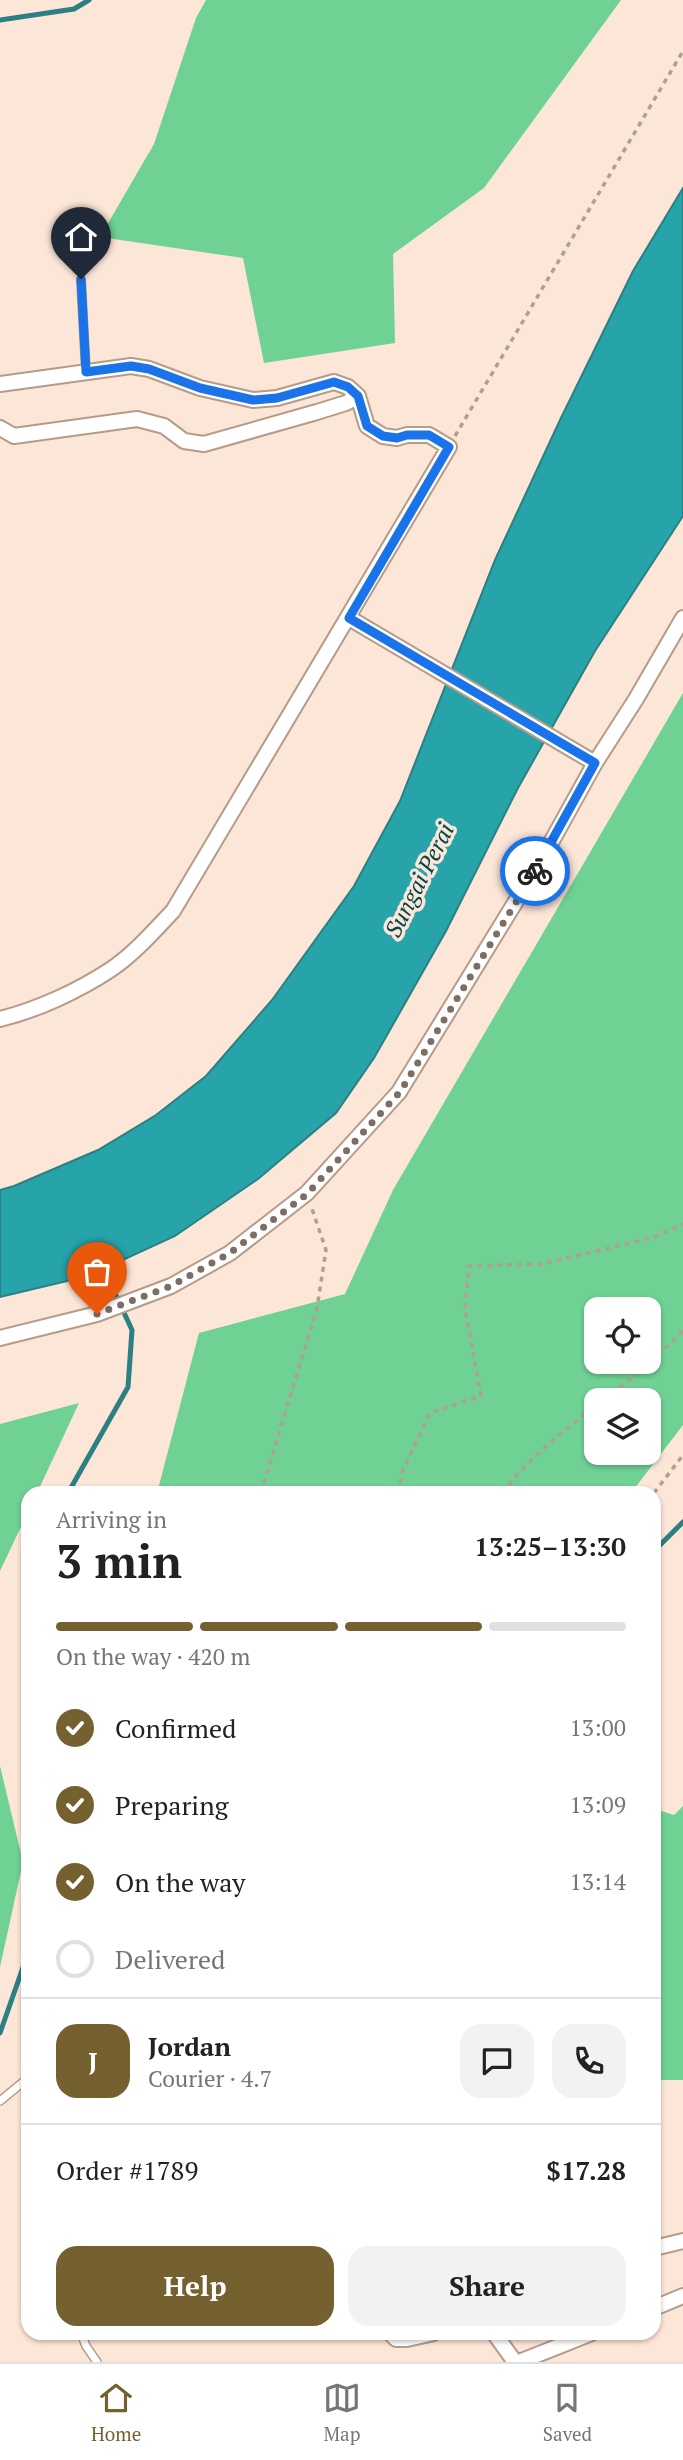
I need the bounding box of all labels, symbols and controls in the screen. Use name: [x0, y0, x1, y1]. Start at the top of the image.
pin: [51, 207, 111, 279]
icon: home: [62, 218, 100, 256]
water label: Sungai Perai: [377, 817, 461, 942]
courier: [500, 836, 570, 906]
icon: bike: [516, 852, 554, 890]
pin: [67, 1242, 127, 1314]
icon: bag: [78, 1253, 116, 1291]
map controls: [584, 1297, 661, 1465]
button: locate: [584, 1297, 661, 1374]
button: layers: [584, 1388, 661, 1465]
text: Arriving in: [56, 1504, 167, 1535]
text: 13:25–13:30: [474, 1529, 626, 1563]
text: 3 min: [56, 1530, 182, 1591]
text: On the way · 420 m: [56, 1641, 250, 1672]
icon: check: [56, 1709, 94, 1747]
text: Confirmed: [115, 1711, 236, 1745]
text: 13:00: [569, 1712, 626, 1743]
icon: check: [56, 1786, 94, 1824]
text: Preparing: [115, 1788, 228, 1822]
text: 13:09: [569, 1789, 626, 1820]
icon: check: [56, 1863, 94, 1901]
text: On the way: [115, 1865, 246, 1899]
text: 13:14: [569, 1866, 626, 1897]
text: Delivered: [115, 1942, 225, 1976]
button: chat: [460, 2024, 534, 2098]
button: phone: [552, 2024, 626, 2098]
text: Jordan: [148, 2029, 231, 2063]
text: J: [88, 2044, 98, 2078]
text: Courier · 4.7: [148, 2063, 272, 2094]
text: Order #1789: [56, 2153, 198, 2187]
text: $17.28: [546, 2153, 626, 2187]
button: Help: [56, 2246, 334, 2326]
button: Share: [348, 2246, 626, 2326]
tab: Home: [91, 2379, 141, 2446]
tab: Map: [323, 2379, 361, 2446]
tab: Saved: [543, 2379, 592, 2446]

